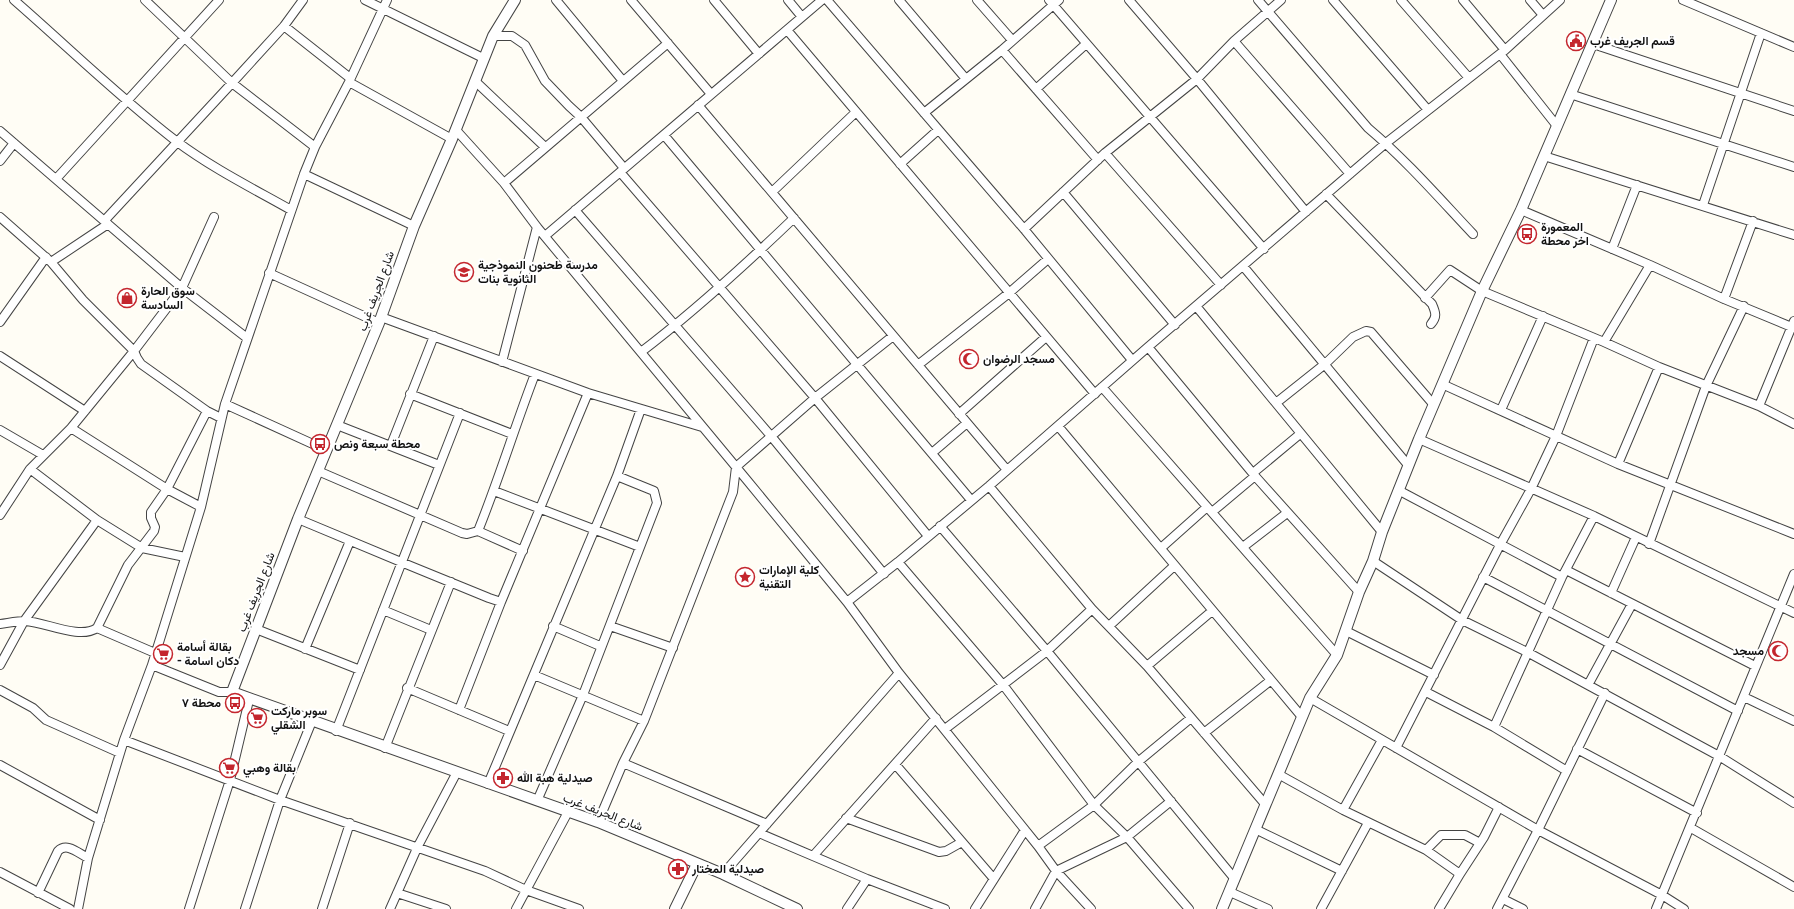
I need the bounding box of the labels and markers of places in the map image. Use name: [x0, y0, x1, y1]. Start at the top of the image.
public building icon: قسم الجريف غرب: [1565, 30, 1587, 52]
place label: قسم الجريف غرب: [1590, 33, 1675, 49]
place label: المعمورة اخر محطة: [1541, 219, 1589, 249]
bus stop icon: المعمورة اخر محطة: [1516, 223, 1538, 245]
place label: مدرسة طحنون النموذجية الثانوية بنات: [478, 257, 598, 287]
school or university icon: مدرسة طحنون النموذجية الثانوية بنات: [453, 261, 475, 283]
place label: سوق الحارة السادسة: [141, 283, 195, 312]
shop icon: سوق الحارة السادسة: [116, 287, 138, 309]
mosque icon: مسجد الرضوان: [958, 348, 980, 370]
place label: مسجد الرضوان: [983, 351, 1055, 367]
bus stop icon: محطة سبعة ونص: [309, 433, 331, 455]
place label: محطة سبعة ونص: [334, 436, 421, 452]
place label: كلية الإمارات التقنية: [759, 562, 820, 591]
place icon: كلية الإمارات التقنية: [734, 566, 756, 588]
place label: بقالة أسامة - دكان اسامة: [177, 639, 239, 668]
mosque icon: مسجد: [1767, 640, 1789, 662]
supermarket icon: بقالة أسامة - دكان اسامة: [152, 643, 174, 665]
place label: مسجد: [1733, 643, 1764, 658]
bus stop icon: محطة ٧: [224, 692, 246, 714]
place label: محطة ٧: [182, 695, 221, 710]
place label: سوبر ماركت الشقلي: [271, 703, 327, 735]
supermarket icon: سوبر ماركت الشقلي: [246, 707, 268, 729]
supermarket icon: بقالة وهبي: [218, 757, 240, 779]
place label: بقالة وهبي: [243, 760, 296, 778]
pharmacy icon: صيدلية هبة الله: [492, 767, 514, 789]
place label: صيدلية هبة الله: [517, 770, 593, 785]
pharmacy icon: صيدلية المختار: [667, 858, 689, 880]
place label: صيدلية المختار: [691, 861, 764, 877]

